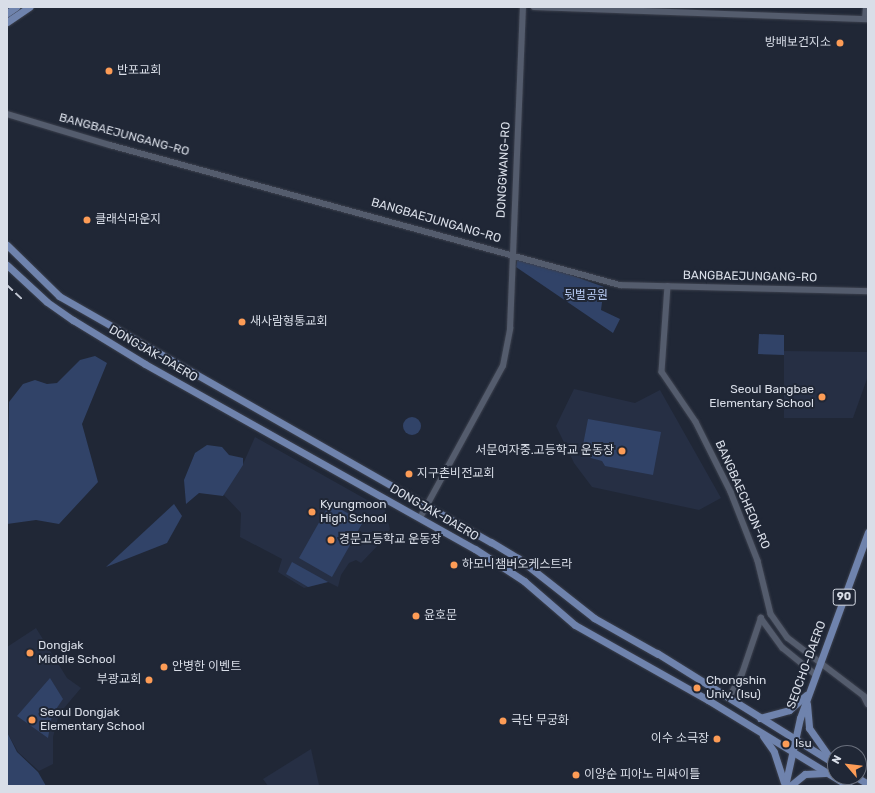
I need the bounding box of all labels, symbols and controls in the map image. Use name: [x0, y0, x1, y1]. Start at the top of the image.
place label: 방배보건지소: [765, 36, 831, 50]
marker: 방배보건지소: [834, 37, 846, 49]
place label: 반포교회: [117, 64, 161, 78]
marker: 반포교회: [104, 66, 114, 76]
street label: BANGBAEJUNGANG-RO: [57, 111, 191, 159]
street label: DONGGWANG-RO: [494, 121, 514, 219]
street label: BANGBAEJUNGANG-RO: [369, 196, 503, 246]
place label: 클래식라운지: [95, 213, 161, 227]
marker: 클래식라운지: [82, 215, 92, 225]
street label: BANGBAEJUNGANG-RO: [683, 269, 817, 285]
park label: 뒷벌공원: [564, 289, 608, 303]
place label: 새사람형통교회: [250, 315, 327, 329]
marker: 새사람형통교회: [237, 317, 247, 327]
street label: DONGJAK-DAERO: [106, 323, 200, 385]
place label: Seoul Bangbae Elementary School: [709, 383, 814, 411]
marker: Seoul Bangbae Elementary School: [817, 392, 827, 402]
street label: BANGBAECHEON-RO: [712, 438, 772, 552]
place label: 서문여자중.고등학교 운동장: [476, 444, 614, 458]
marker: 서문여자중.고등학교 운동장: [617, 446, 627, 456]
place label: 지구촌비전교회: [417, 467, 494, 481]
marker: 지구촌비전교회: [404, 469, 414, 479]
street label: DONGJAK-DAERO: [387, 482, 481, 544]
place label: Kyungmoon High School: [320, 498, 387, 526]
marker: Kyungmoon High School: [307, 507, 317, 517]
place label: 경문고등학교 운동장: [339, 533, 441, 547]
marker: 경문고등학교 운동장: [326, 535, 336, 545]
place label: 하모니챔버오케스트라: [462, 558, 572, 572]
marker: 하모니챔버오케스트라: [449, 560, 459, 570]
road number: 90: [832, 588, 856, 606]
place label: 윤호문: [424, 609, 457, 623]
marker: 윤호문: [411, 611, 421, 621]
street label: SEOCHO-DAERO: [784, 619, 830, 711]
place label: Dongjak Middle School: [38, 639, 115, 667]
marker: Dongjak Middle School: [25, 648, 35, 658]
place label: 안병한 이벤트: [172, 660, 241, 674]
marker: 안병한 이벤트: [159, 662, 169, 672]
place label: 부광교회: [97, 673, 141, 687]
place label: Chongshin Univ. (Isu): [706, 674, 766, 702]
marker: 부광교회: [144, 675, 154, 685]
marker: Chongshin Univ. (Isu): [691, 682, 703, 694]
place label: Seoul Dongjak Elementary School: [40, 706, 145, 734]
place label: 극단 무궁화: [511, 714, 569, 728]
marker: Seoul Dongjak Elementary School: [27, 715, 37, 725]
marker: 극단 무궁화: [498, 716, 508, 726]
place label: 이수 소극장: [651, 732, 709, 746]
marker: 이수 소극장: [712, 734, 722, 744]
place label: Isu: [795, 737, 812, 751]
marker: Isu: [780, 738, 792, 750]
north arrow: [827, 745, 867, 785]
text: N: [829, 753, 844, 766]
place label: 이양순 피아노 리싸이틀: [584, 768, 700, 782]
marker: 이양순 피아노 리싸이틀: [571, 770, 581, 780]

